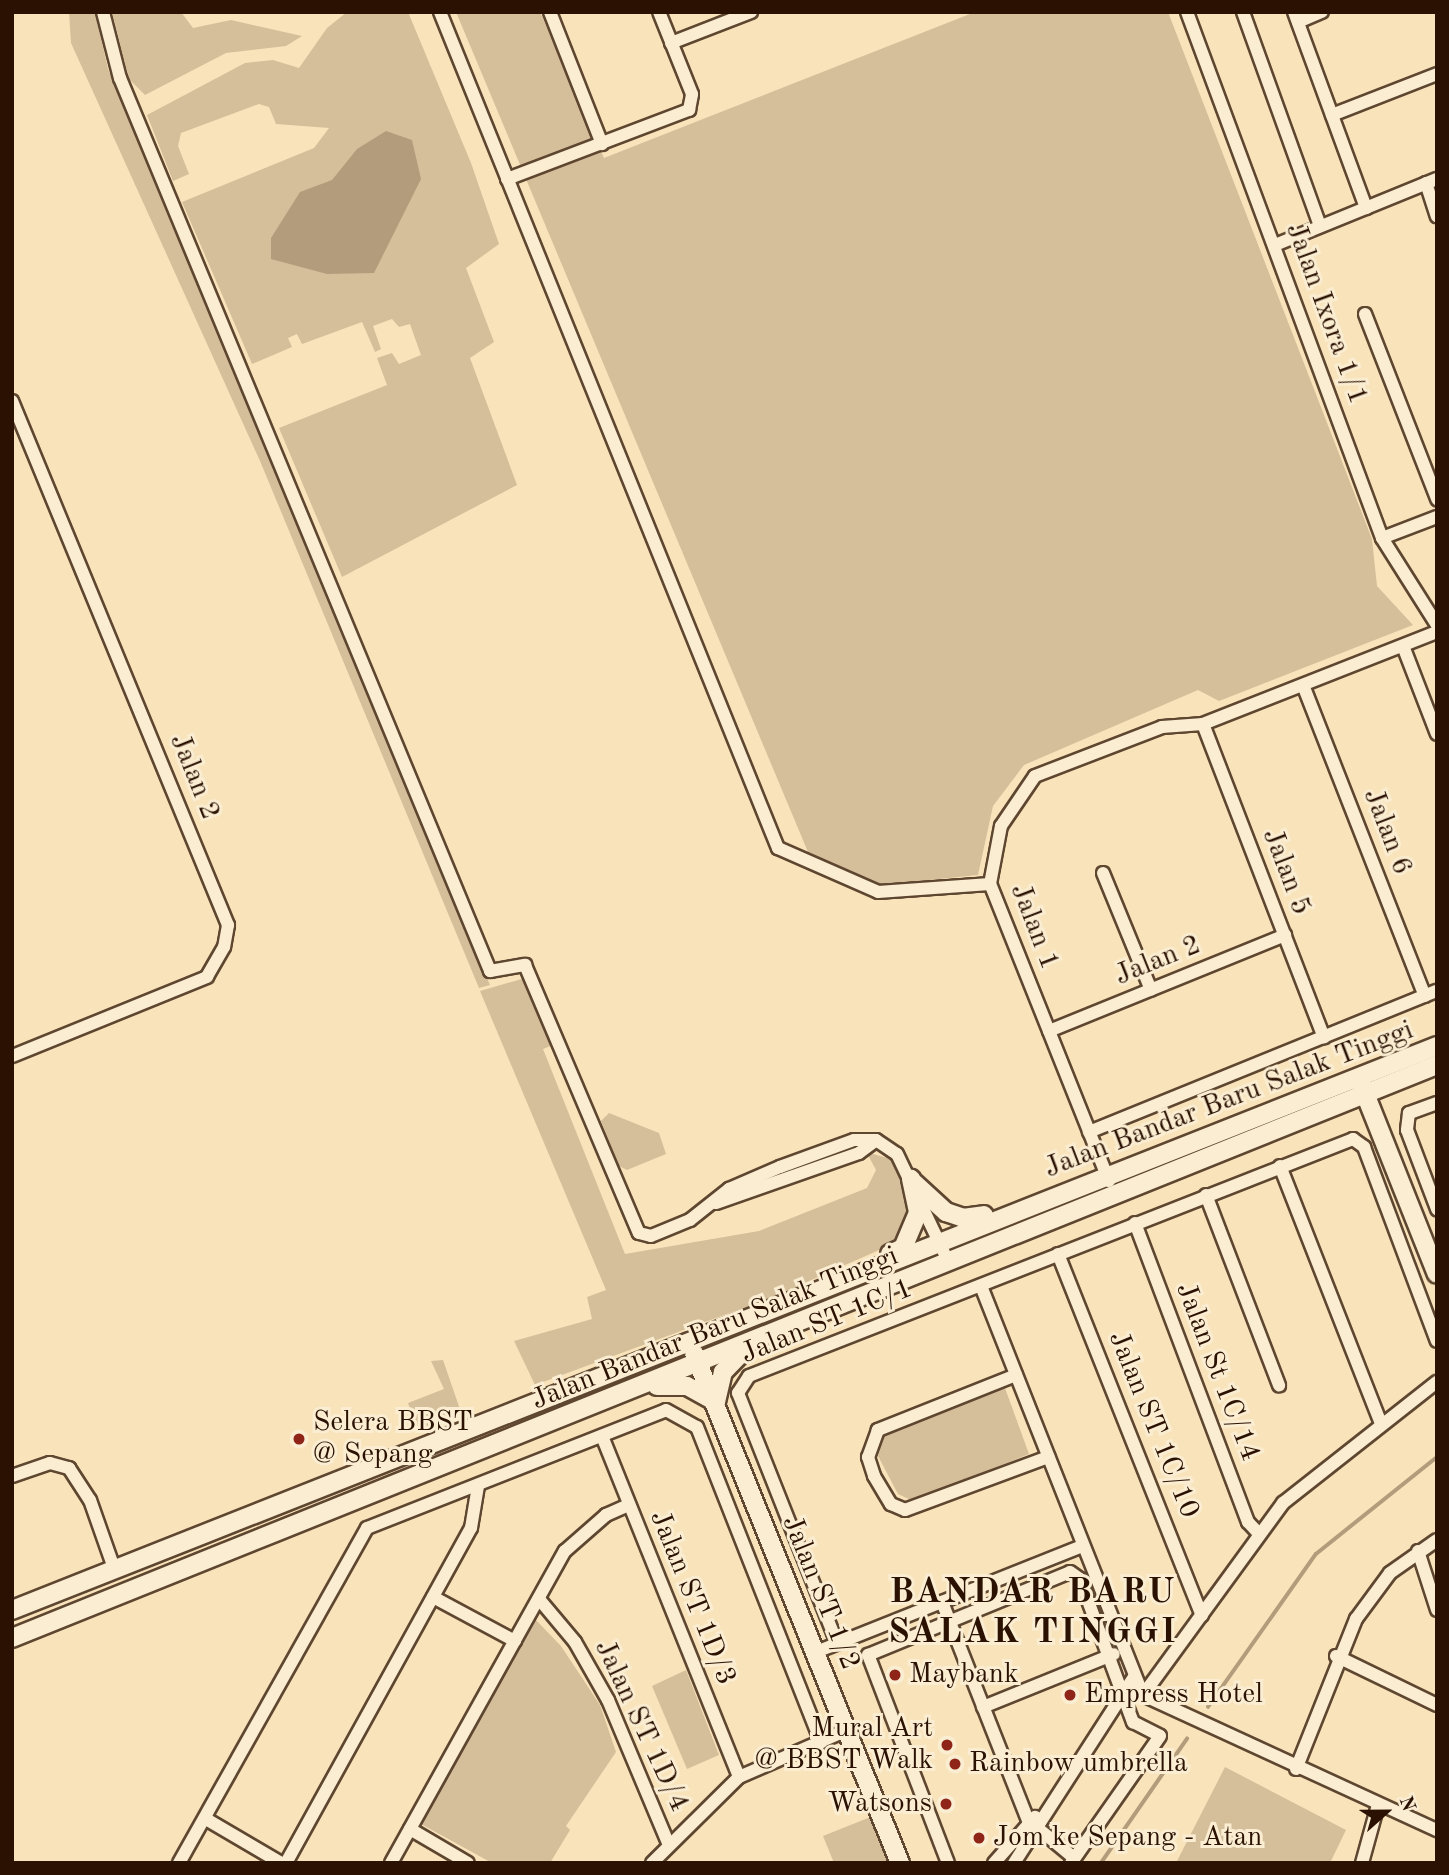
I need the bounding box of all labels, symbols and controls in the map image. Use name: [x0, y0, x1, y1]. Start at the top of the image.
street label: Jalan Ixora 1/1: [1278, 219, 1374, 409]
street label: Jalan 2: [162, 729, 226, 825]
street label: Jalan 6: [1355, 784, 1419, 880]
street label: Jalan 5: [1254, 824, 1318, 920]
street label: Jalan 1: [1002, 879, 1066, 975]
street label: Jalan 2: [1110, 929, 1206, 993]
street label: Jalan Bandar Baru Salak Tinggi: [1040, 1014, 1418, 1186]
street label: Jalan Bandar Baru Salak Tinggi: [527, 1240, 903, 1418]
street label: Jalan ST 1C/1: [736, 1272, 918, 1372]
street label: Jalan St 1C/14: [1168, 1278, 1266, 1466]
street label: Jalan ST 1C/10: [1100, 1327, 1206, 1523]
place label: Selera BBST @ Sepang: [313, 1406, 473, 1472]
marker: Selera BBST @ Sepang: [291, 1431, 307, 1447]
street label: Jalan ST 1D/3: [642, 1506, 742, 1690]
street label: Jalan ST 1/2: [774, 1511, 866, 1675]
district label: BANDAR BARU SALAK TINGGI: [890, 1572, 1176, 1654]
street label: Jalan ST 1D/4: [587, 1635, 695, 1817]
place label: Maybank: [909, 1658, 1019, 1692]
marker: Maybank: [887, 1667, 903, 1683]
place label: Empress Hotel: [1084, 1678, 1263, 1712]
marker: Empress Hotel: [1062, 1687, 1078, 1703]
place label: Mural Art @ BBST Walk: [755, 1712, 933, 1778]
marker: Mural Art @ BBST Walk: [939, 1737, 955, 1753]
place label: Rainbow umbrella: [969, 1747, 1188, 1781]
marker: Rainbow umbrella: [947, 1756, 963, 1772]
north arrow: [1351, 1777, 1421, 1847]
place label: Watsons: [827, 1787, 932, 1821]
text: N: [1395, 1794, 1418, 1814]
marker: Watsons: [938, 1796, 954, 1812]
place label: Jom ke Sepang - Atan: [993, 1821, 1262, 1855]
marker: Jom ke Sepang - Atan: [971, 1830, 987, 1846]

